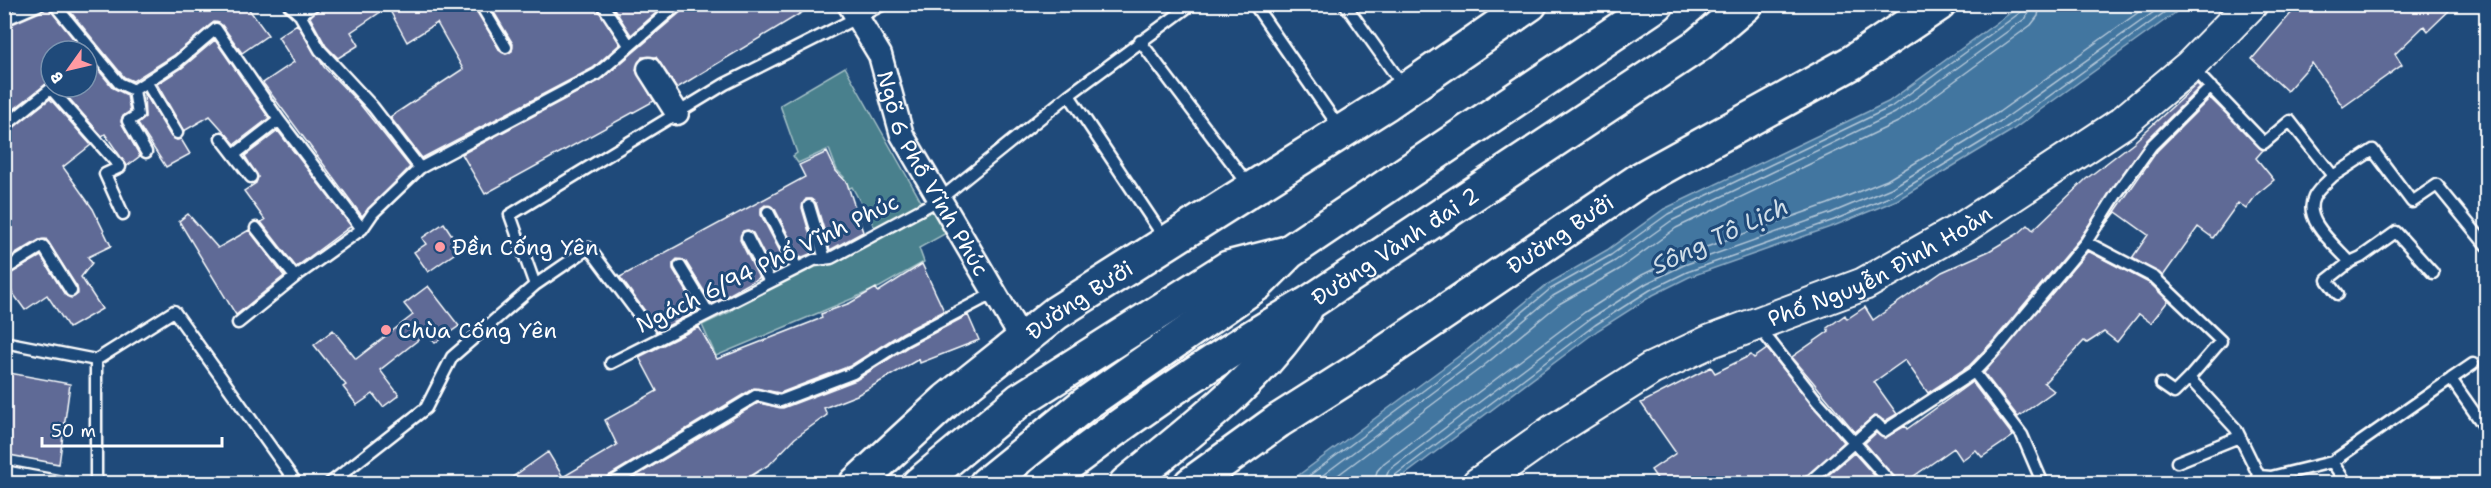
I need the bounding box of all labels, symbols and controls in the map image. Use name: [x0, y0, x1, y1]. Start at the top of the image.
north arrow: [39, 39, 99, 99]
text: B: [45, 67, 68, 87]
street label: Ngõ 6 Phố Vĩnh Phúc: [870, 68, 996, 281]
street label: Đường Vành đai 2: [1306, 180, 1485, 312]
street label: Ngách 6/94 Phố Vĩnh Phúc: [631, 187, 903, 340]
street label: Đường Bưởi: [1501, 188, 1620, 281]
water label: Sông Tô Lịch: [1646, 190, 1794, 282]
street label: Phố Nguyễn Đình Hoàn: [1764, 199, 1998, 334]
place label: Đền Cống Yên: [452, 233, 599, 262]
marker: Đền Cống Yên: [433, 240, 447, 254]
street label: Đường Bưởi: [1020, 254, 1139, 346]
place label: Chùa Cống Yên: [398, 316, 557, 345]
marker: Chùa Cống Yên: [379, 323, 393, 337]
scale bar: [42, 410, 222, 448]
text: 50 m: [51, 419, 96, 443]

